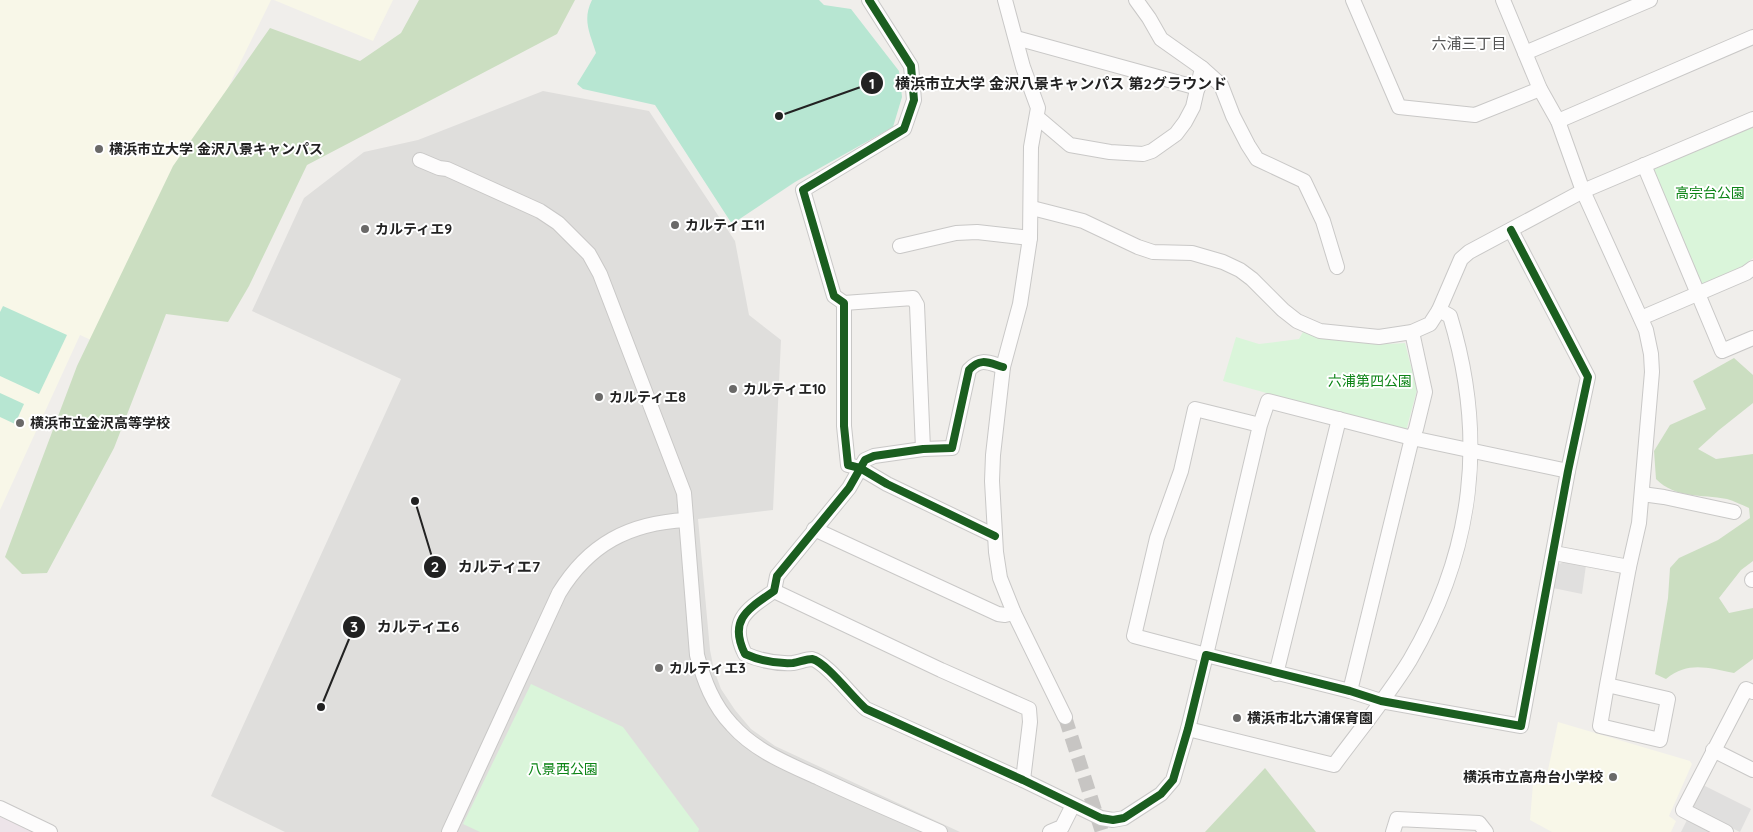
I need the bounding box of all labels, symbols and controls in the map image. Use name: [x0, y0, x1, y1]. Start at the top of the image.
district label: 六浦三丁目: [1431, 34, 1507, 53]
callout: 横浜市立大学 金沢八景キャンパス 第2グラウンド: [860, 68, 1237, 98]
text: 1: [869, 74, 875, 93]
text: 横浜市立大学 金沢八景キャンパス 第2グラウンド: [895, 74, 1227, 93]
place label: 横浜市立大学 金沢八景キャンパス: [109, 140, 323, 158]
marker: 横浜市立大学 金沢八景キャンパス: [93, 143, 105, 155]
park label: 高宗台公園: [1675, 184, 1745, 202]
place label: カルティエ11: [685, 216, 765, 234]
marker: カルティエ11: [669, 219, 681, 231]
place label: カルティエ9: [375, 220, 452, 238]
marker: カルティエ9: [359, 223, 371, 235]
park label: 六浦第四公園: [1328, 372, 1412, 390]
place label: カルティエ10: [743, 380, 827, 398]
marker: カルティエ10: [727, 383, 739, 395]
place label: カルティエ8: [609, 388, 686, 406]
marker: カルティエ8: [593, 391, 605, 403]
place label: 横浜市立金沢高等学校: [30, 414, 170, 432]
marker: 横浜市立金沢高等学校: [14, 417, 26, 429]
callout: カルティエ7: [422, 552, 551, 582]
text: 2: [431, 557, 439, 576]
text: カルティエ7: [458, 557, 540, 576]
callout: カルティエ6: [341, 612, 469, 642]
text: 3: [350, 617, 358, 636]
text: カルティエ6: [377, 617, 459, 636]
place label: カルティエ3: [669, 659, 746, 677]
marker: カルティエ3: [653, 662, 665, 674]
place label: 横浜市北六浦保育園: [1247, 709, 1373, 727]
marker: 横浜市北六浦保育園: [1231, 712, 1243, 724]
park label: 八景西公園: [528, 760, 598, 778]
place label: 横浜市立高舟台小学校: [1463, 768, 1603, 786]
marker: 横浜市立高舟台小学校: [1607, 771, 1619, 783]

